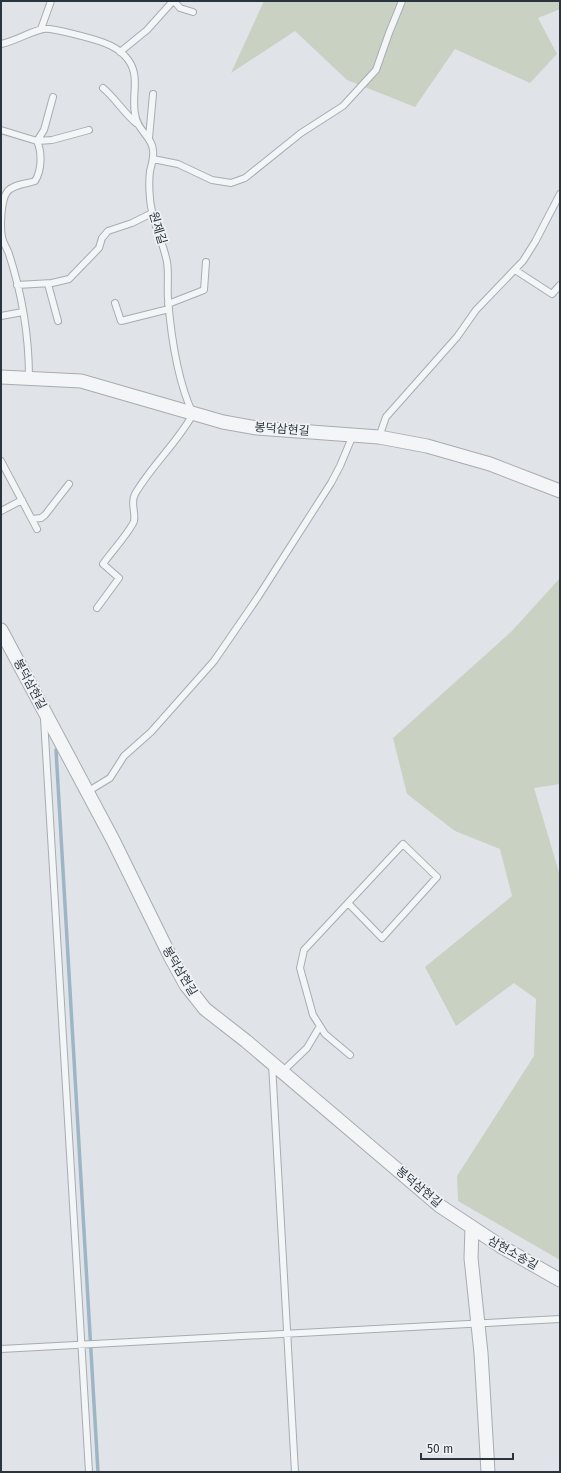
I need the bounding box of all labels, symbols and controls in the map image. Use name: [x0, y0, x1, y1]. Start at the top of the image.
street label: 원제길: [146, 210, 170, 246]
street label: 봉덕삼현길: [254, 420, 310, 438]
street label: 봉덕삼현길: [11, 656, 49, 712]
street label: 봉덕삼현길: [160, 944, 200, 998]
street label: 봉덕삼현길: [393, 1164, 445, 1210]
street label: 삼현소송길: [485, 1233, 541, 1273]
scale bar: [421, 1435, 513, 1461]
text: 50 m: [427, 1442, 453, 1456]

